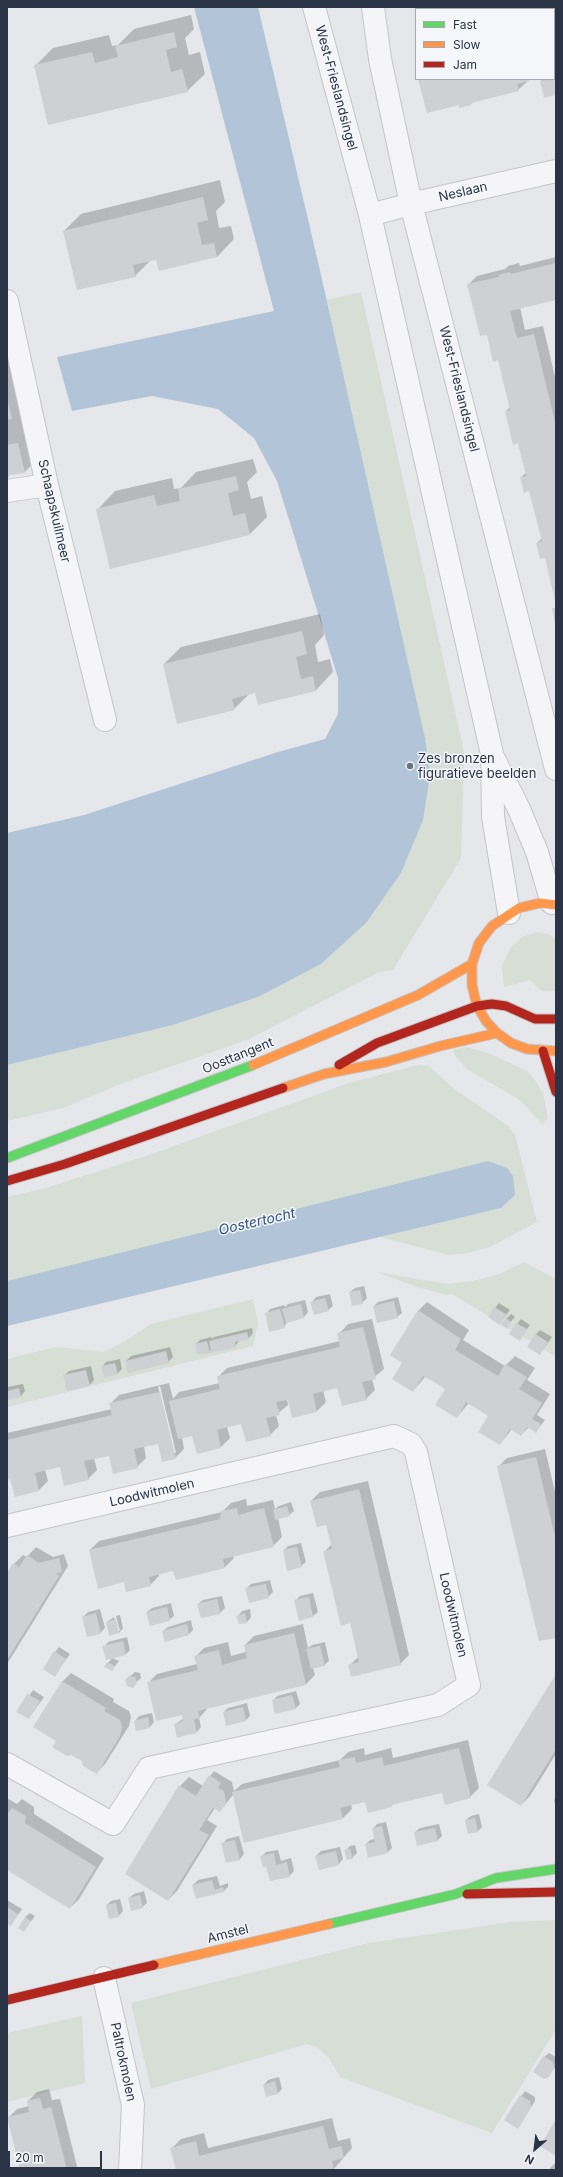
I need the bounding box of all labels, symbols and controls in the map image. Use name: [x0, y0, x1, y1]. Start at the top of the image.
legend: [415, 8, 555, 80]
text: Fast: [453, 17, 477, 32]
street label: West-Frieslandsingel: [312, 24, 360, 152]
text: Slow: [453, 37, 480, 52]
text: Jam: [453, 57, 477, 72]
street label: Neslaan: [437, 179, 489, 205]
street label: West-Frieslandsingel: [436, 325, 482, 453]
street label: Schaapskuilmeer: [35, 458, 73, 564]
place label: Zes bronzen figuratieve beelden: [418, 751, 536, 782]
marker: Zes bronzen figuratieve beelden: [405, 761, 415, 771]
street label: Oosttangent: [200, 1035, 276, 1077]
water label: Oostertocht: [217, 1205, 297, 1239]
street label: Loodwitmolen: [108, 1476, 196, 1510]
street label: Loodwitmolen: [436, 1571, 470, 1659]
street label: Amstel: [206, 1921, 250, 1947]
street label: Paltrokmolen: [107, 2021, 139, 2103]
north arrow: [515, 2129, 555, 2169]
scale bar: [10, 2143, 104, 2169]
text: 20 m: [15, 2150, 44, 2165]
text: N: [522, 2151, 536, 2168]

